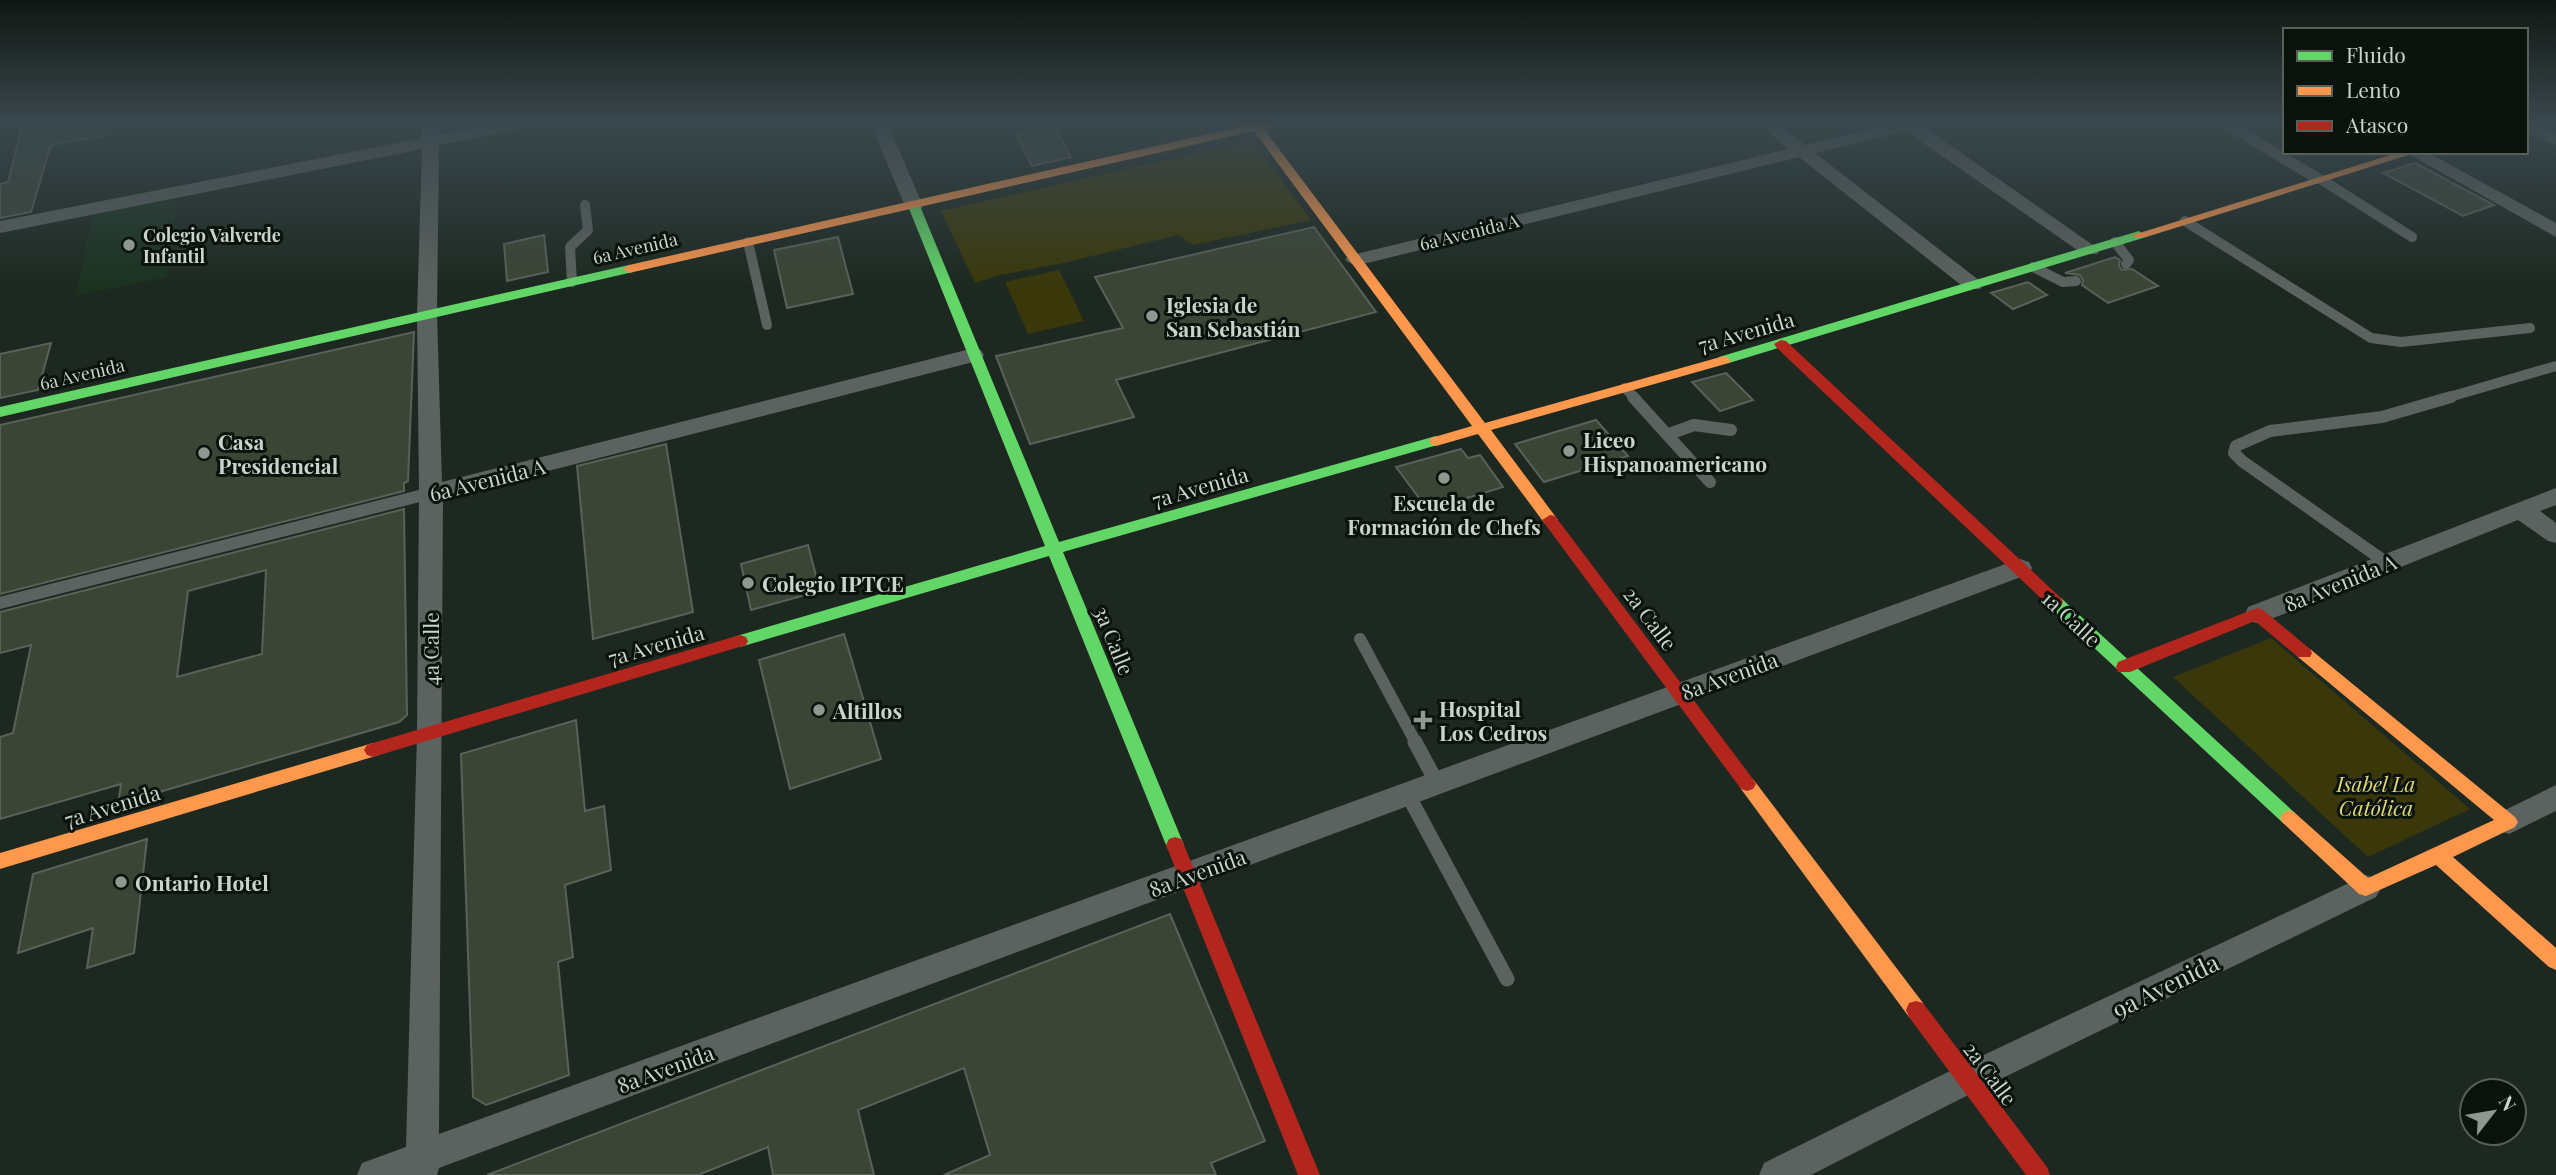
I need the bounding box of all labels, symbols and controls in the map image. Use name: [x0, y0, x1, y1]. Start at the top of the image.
legend: [2283, 28, 2528, 154]
text: Fluido: [2346, 40, 2406, 68]
text: Lento: [2346, 75, 2400, 103]
text: Atasco: [2345, 110, 2408, 138]
street label: 6a Avenida A: [1417, 208, 1522, 256]
place label: Colegio Valverde Infantil: [143, 223, 281, 268]
street label: 6a Avenida: [590, 227, 680, 269]
marker: Colegio Valverde Infantil: [121, 237, 137, 253]
place label: Iglesia de San Sebastián: [1166, 290, 1301, 342]
street label: 7a Avenida: [1695, 304, 1798, 358]
marker: Iglesia de San Sebastián: [1144, 308, 1160, 324]
street label: 6a Avenida: [37, 353, 127, 395]
place label: Liceo Hispanoamericano: [1583, 425, 1767, 477]
place label: Casa Presidencial: [218, 427, 339, 479]
marker: Liceo Hispanoamericano: [1561, 443, 1577, 459]
marker: Casa Presidencial: [196, 445, 212, 461]
street label: 6a Avenida A: [426, 451, 549, 507]
street label: 7a Avenida: [1149, 459, 1252, 513]
marker: Escuela de Formación de Chefs: [1436, 470, 1452, 486]
place label: Escuela de Formación de Chefs: [1347, 488, 1541, 540]
street label: 8a Avenida A: [2280, 547, 2401, 617]
place label: Colegio IPTCE: [762, 569, 904, 597]
marker: Colegio IPTCE: [740, 575, 756, 591]
street label: 2a Calle: [1618, 580, 1684, 656]
street label: 1a Calle: [2037, 584, 2107, 652]
street label: 3a Calle: [1088, 601, 1142, 679]
street label: 4a Calle: [416, 612, 444, 686]
street label: 7a Avenida: [605, 617, 708, 671]
street label: 8a Avenida: [1677, 644, 1782, 705]
place label: Hospital Los Cedros: [1439, 694, 1547, 746]
place label: Altillos: [832, 696, 902, 724]
marker: Altillos: [811, 702, 827, 718]
marker: Hospital Los Cedros: [1413, 710, 1433, 730]
park label: Isabel La Católica: [2335, 769, 2416, 821]
street label: 7a Avenida: [61, 777, 164, 833]
street label: 8a Avenida: [1145, 841, 1250, 902]
place label: Ontario Hotel: [135, 868, 269, 896]
marker: Ontario Hotel: [113, 874, 129, 890]
street label: 9a Avenida: [2106, 945, 2224, 1025]
street label: 2a Calle: [1958, 1035, 2024, 1111]
street label: 8a Avenida: [613, 1037, 718, 1098]
north arrow: [2458, 1077, 2528, 1147]
text: N: [2494, 1090, 2523, 1116]

